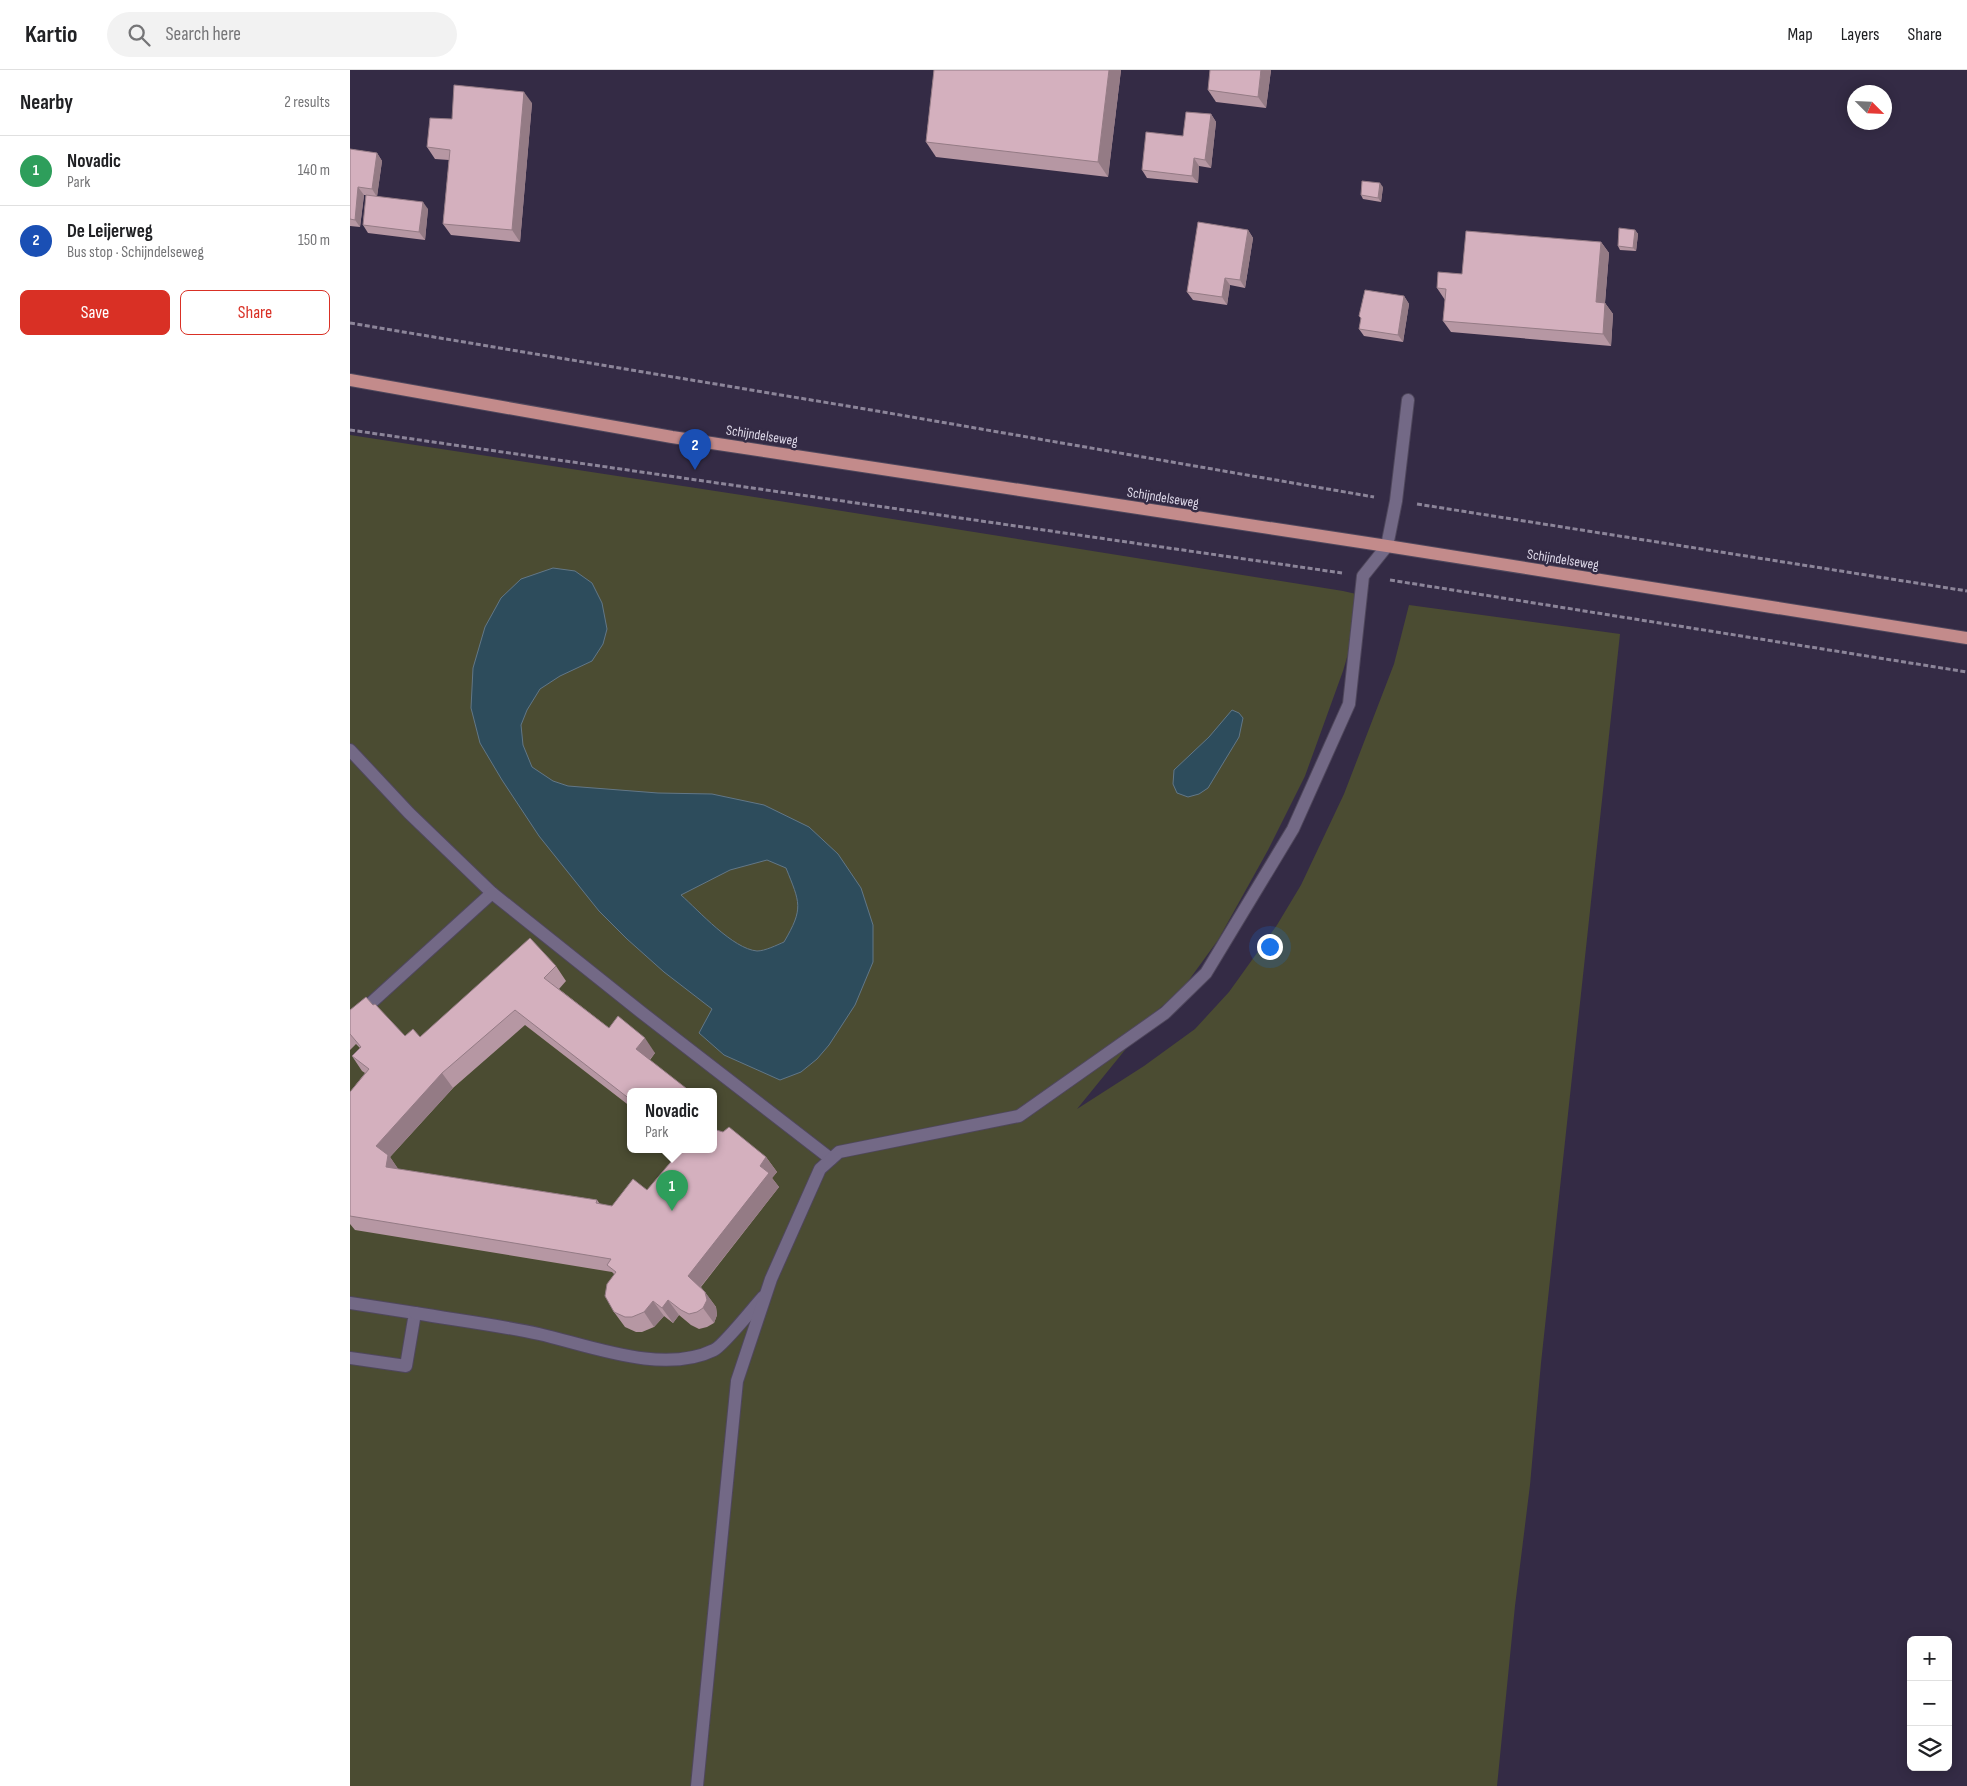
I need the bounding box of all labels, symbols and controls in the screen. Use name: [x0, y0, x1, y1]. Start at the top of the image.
search box: [107, 12, 457, 57]
text: Kartio: [25, 20, 77, 49]
icon: search: [125, 21, 153, 49]
text: Search here: [165, 23, 241, 46]
text: Map: [1788, 24, 1813, 45]
text: Layers: [1841, 24, 1880, 45]
text: Share: [1908, 24, 1942, 45]
north arrow: [1847, 85, 1892, 130]
text: Nearby: [20, 90, 73, 115]
text: 2 results: [284, 93, 330, 112]
text: Novadic: [67, 150, 121, 173]
text: 1: [33, 161, 39, 180]
text: 140 m: [298, 161, 330, 180]
text: Park: [67, 173, 90, 192]
text: De Leijerweg: [67, 220, 153, 243]
text: 2: [32, 231, 40, 250]
text: 150 m: [298, 231, 330, 250]
text: Bus stop · Schijndelseweg: [67, 243, 204, 262]
button: Save: [20, 290, 170, 335]
button: Share: [180, 290, 330, 335]
street label: Schijndelseweg: [725, 421, 799, 450]
pin: 2: [679, 429, 711, 470]
street label: Schijndelseweg: [1126, 483, 1200, 512]
street label: Schijndelseweg: [1526, 545, 1600, 574]
your location: [1257, 934, 1283, 960]
popup: [627, 1088, 717, 1153]
text: Novadic: [645, 1100, 699, 1123]
text: Park: [645, 1123, 668, 1142]
pin: 1: [656, 1170, 688, 1211]
map controls: [1907, 1636, 1952, 1771]
button: +: [1907, 1636, 1952, 1681]
button: −: [1907, 1681, 1952, 1726]
button: layers: [1907, 1726, 1952, 1771]

